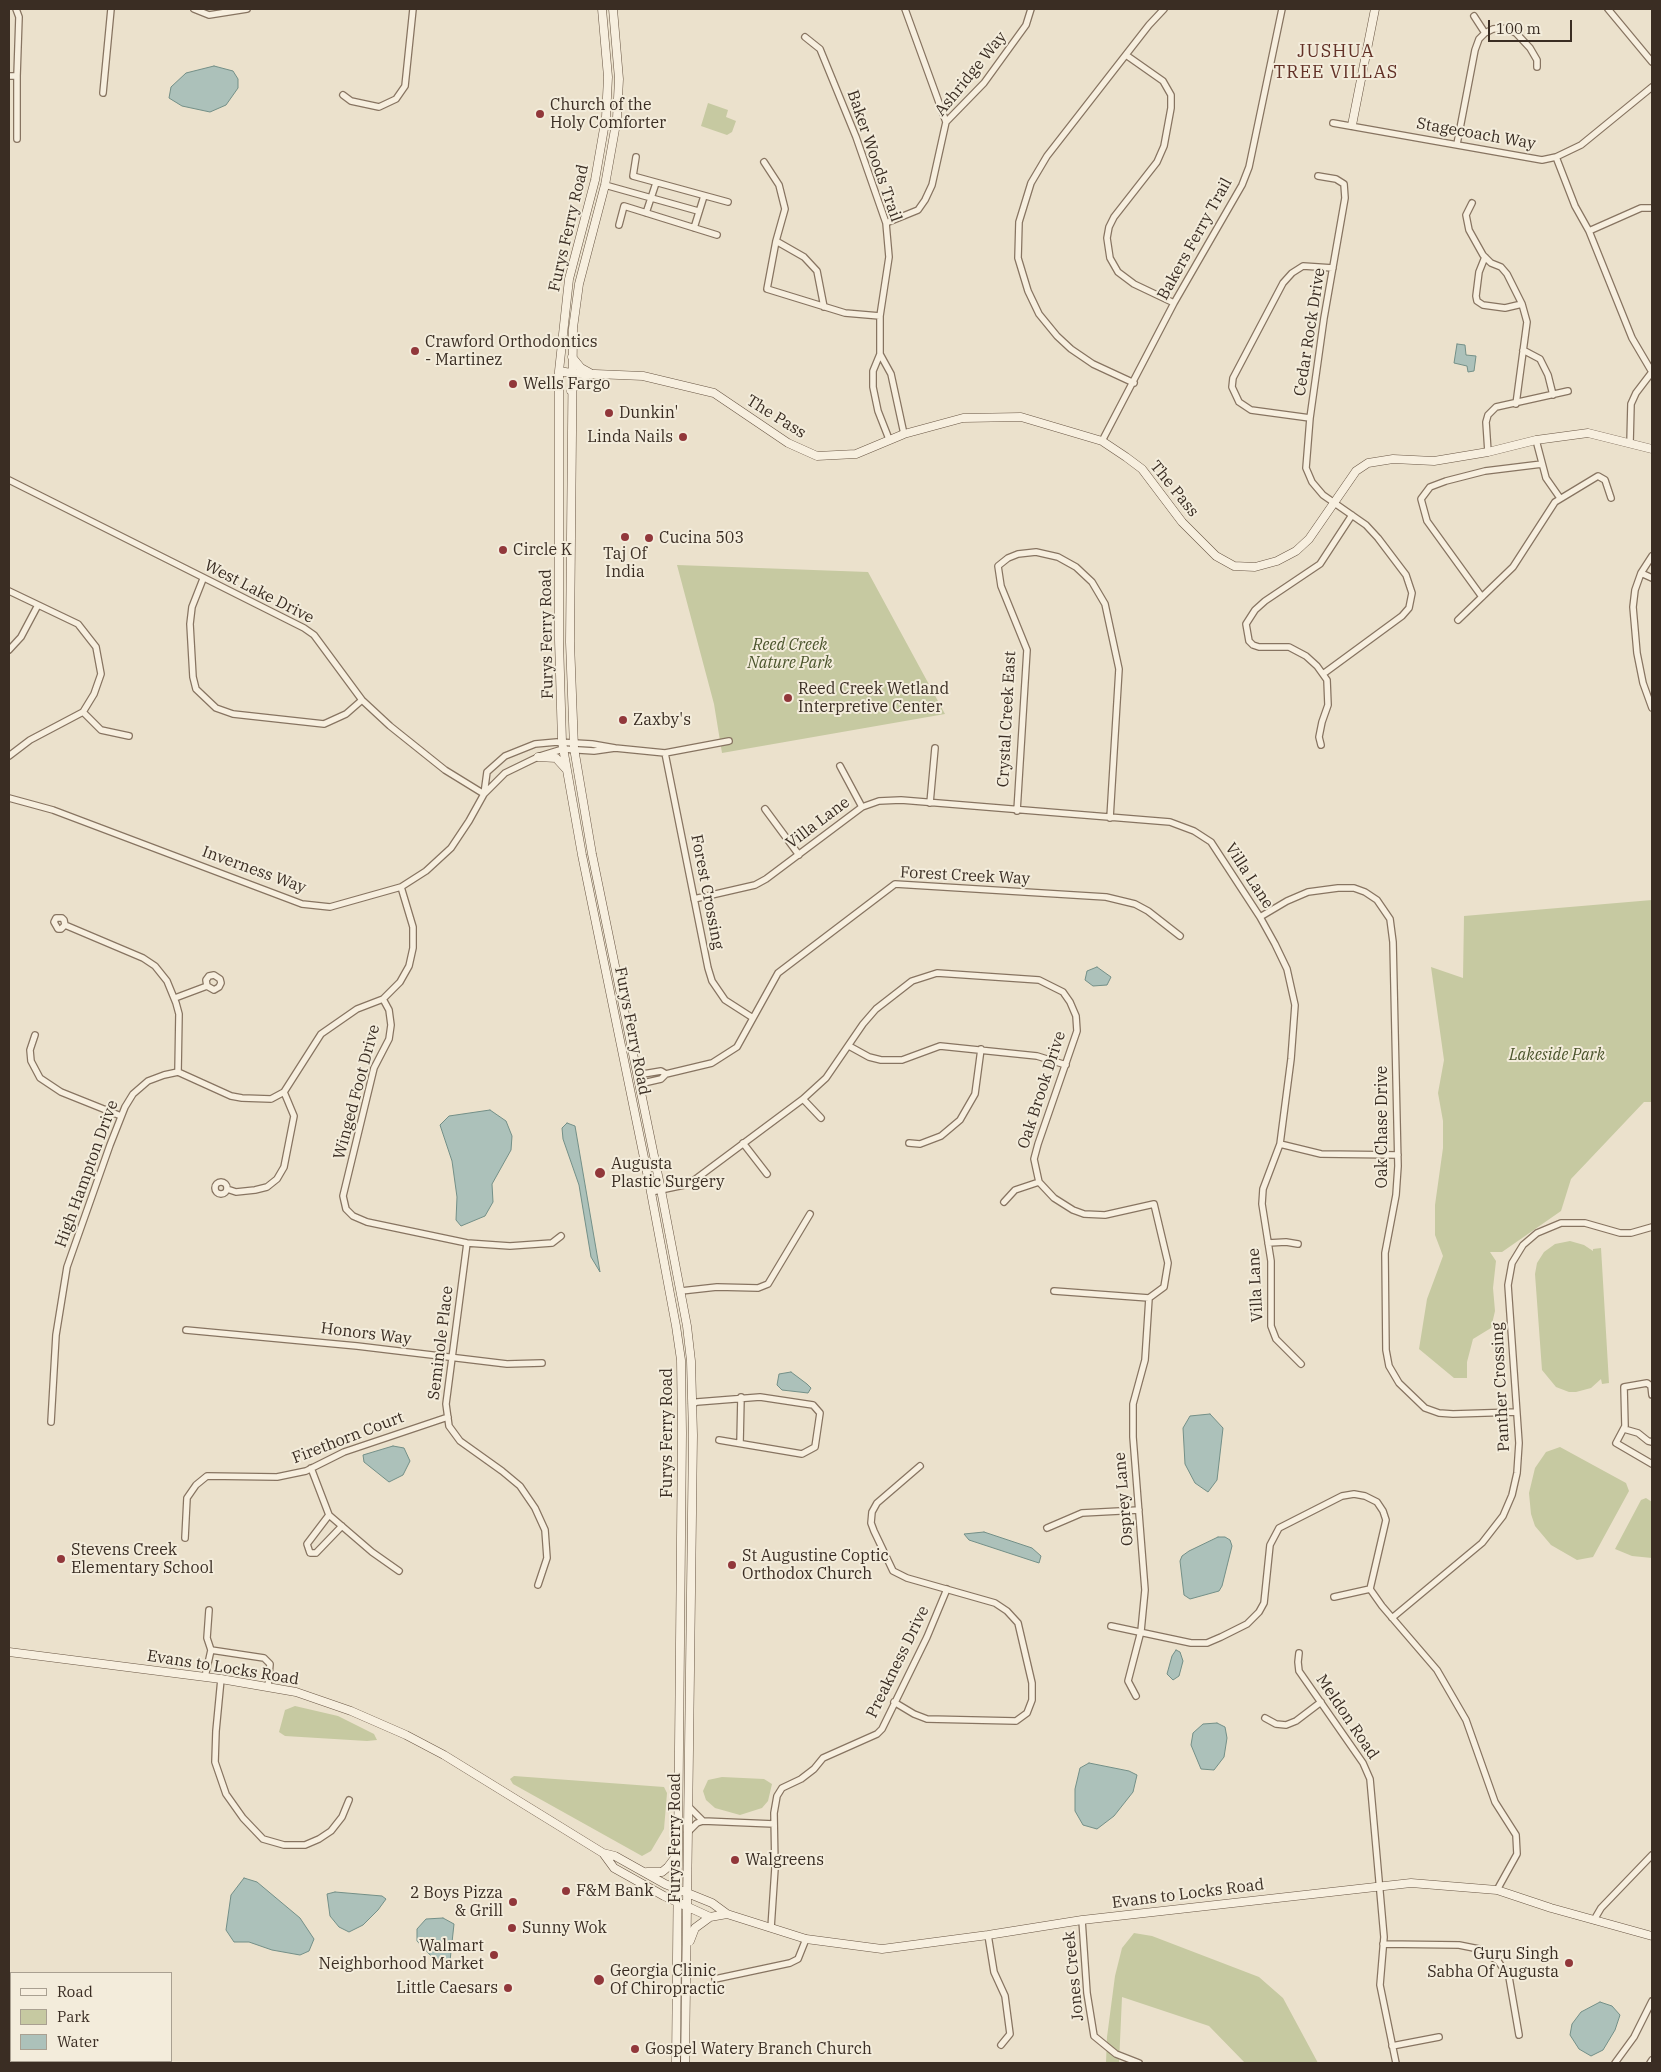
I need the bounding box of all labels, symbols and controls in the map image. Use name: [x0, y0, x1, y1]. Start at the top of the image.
scale bar: [1491, 10, 1575, 42]
text: 100 m: [1496, 19, 1541, 38]
street label: Ashridge Way: [931, 28, 1011, 120]
district label: JUSHUA TREE VILLAS: [1272, 41, 1400, 84]
street label: Baker Woods Trail: [842, 88, 906, 224]
place label: Church of the Holy Comforter: [550, 95, 666, 133]
marker: Church of the Holy Comforter: [534, 108, 546, 120]
street label: Stagecoach Way: [1415, 114, 1537, 154]
street label: Furys Ferry Road: [545, 162, 593, 294]
street label: Bakers Ferry Trail: [1154, 175, 1236, 303]
street label: Cedar Rock Drive: [1290, 266, 1330, 398]
place label: Crawford Orthodontics - Martinez: [425, 332, 597, 370]
marker: Crawford Orthodontics - Martinez: [409, 345, 421, 357]
place label: Wells Fargo: [523, 374, 610, 394]
marker: Wells Fargo: [507, 378, 519, 390]
street label: The Pass: [743, 391, 809, 443]
place label: Dunkin': [619, 403, 678, 423]
marker: Dunkin': [603, 407, 615, 419]
place label: Linda Nails: [587, 427, 673, 447]
marker: Linda Nails: [677, 431, 689, 443]
street label: The Pass: [1146, 457, 1202, 521]
place label: Cucina 503: [659, 528, 744, 548]
marker: Taj Of India: [619, 531, 631, 543]
marker: Cucina 503: [643, 532, 655, 544]
place label: Circle K: [513, 540, 572, 560]
marker: Circle K: [497, 544, 509, 556]
place label: Taj Of India: [603, 544, 647, 582]
street label: West Lake Drive: [201, 556, 317, 628]
street label: Furys Ferry Road: [536, 569, 558, 699]
park label: Reed Creek Nature Park: [747, 635, 833, 673]
street label: Crystal Creek East: [994, 650, 1020, 788]
place label: Reed Creek Wetland Interpretive Center: [798, 679, 949, 717]
marker: Reed Creek Wetland Interpretive Center: [782, 692, 794, 704]
place label: Zaxby's: [633, 710, 691, 730]
marker: Zaxby's: [617, 714, 629, 726]
street label: Villa Lane: [783, 793, 853, 853]
street label: Forest Crossing: [686, 833, 728, 951]
street label: Villa Lane: [1221, 840, 1277, 912]
street label: Inverness Way: [199, 842, 309, 898]
street label: Forest Creek Way: [899, 863, 1031, 889]
street label: Furys Ferry Road: [610, 965, 654, 1097]
street label: Winged Foot Drive: [330, 1023, 384, 1161]
street label: Oak Brook Drive: [1014, 1029, 1070, 1151]
park label: Lakeside Park: [1509, 1045, 1605, 1065]
street label: Oak Chase Drive: [1372, 1066, 1392, 1188]
street label: High Hampton Drive: [51, 1098, 123, 1250]
place label: Augusta Plastic Surgery: [611, 1154, 725, 1192]
marker: Augusta Plastic Surgery: [593, 1166, 607, 1180]
street label: Villa Lane: [1244, 1247, 1268, 1323]
street label: Seminole Place: [424, 1285, 458, 1401]
street label: Honors Way: [320, 1319, 412, 1349]
street label: Panther Crossing: [1488, 1322, 1514, 1452]
street label: Furys Ferry Road: [657, 1368, 677, 1498]
street label: Firethorn Court: [289, 1408, 407, 1468]
street label: Osprey Lane: [1110, 1451, 1138, 1547]
place label: Stevens Creek Elementary School: [71, 1540, 214, 1578]
place label: St Augustine Coptic Orthodox Church: [742, 1546, 889, 1584]
marker: Stevens Creek Elementary School: [55, 1553, 67, 1565]
marker: St Augustine Coptic Orthodox Church: [726, 1559, 738, 1571]
street label: Preakness Drive: [863, 1603, 933, 1721]
street label: Evans to Locks Road: [146, 1647, 300, 1689]
street label: Meldon Road: [1312, 1671, 1382, 1763]
street label: Furys Ferry Road: [665, 1773, 685, 1903]
place label: Walgreens: [745, 1850, 824, 1870]
marker: Walgreens: [729, 1854, 741, 1866]
street label: Evans to Locks Road: [1111, 1875, 1265, 1913]
place label: F&M Bank: [576, 1881, 654, 1901]
place label: 2 Boys Pizza & Grill: [410, 1883, 503, 1921]
marker: F&M Bank: [560, 1885, 572, 1897]
marker: 2 Boys Pizza & Grill: [507, 1896, 519, 1908]
place label: Sunny Wok: [522, 1918, 607, 1938]
marker: Sunny Wok: [506, 1922, 518, 1934]
street label: Jones Creek: [1060, 1930, 1088, 2022]
place label: Walmart Neighborhood Market: [319, 1936, 484, 1974]
place label: Guru Singh Sabha Of Augusta: [1427, 1944, 1559, 1982]
marker: Walmart Neighborhood Market: [488, 1949, 500, 1961]
marker: Guru Singh Sabha Of Augusta: [1563, 1957, 1575, 1969]
place label: Georgia Clinic Of Chiropractic: [610, 1961, 725, 1999]
legend: [10, 1972, 172, 2062]
marker: Georgia Clinic Of Chiropractic: [592, 1973, 606, 1987]
place label: Little Caesars: [396, 1978, 498, 1998]
text: Road: [57, 1982, 93, 2001]
marker: Little Caesars: [502, 1982, 514, 1994]
text: Park: [57, 2007, 90, 2026]
text: Water: [57, 2032, 99, 2051]
place label: Gospel Watery Branch Church: [645, 2039, 872, 2059]
marker: Gospel Watery Branch Church: [629, 2043, 641, 2055]

